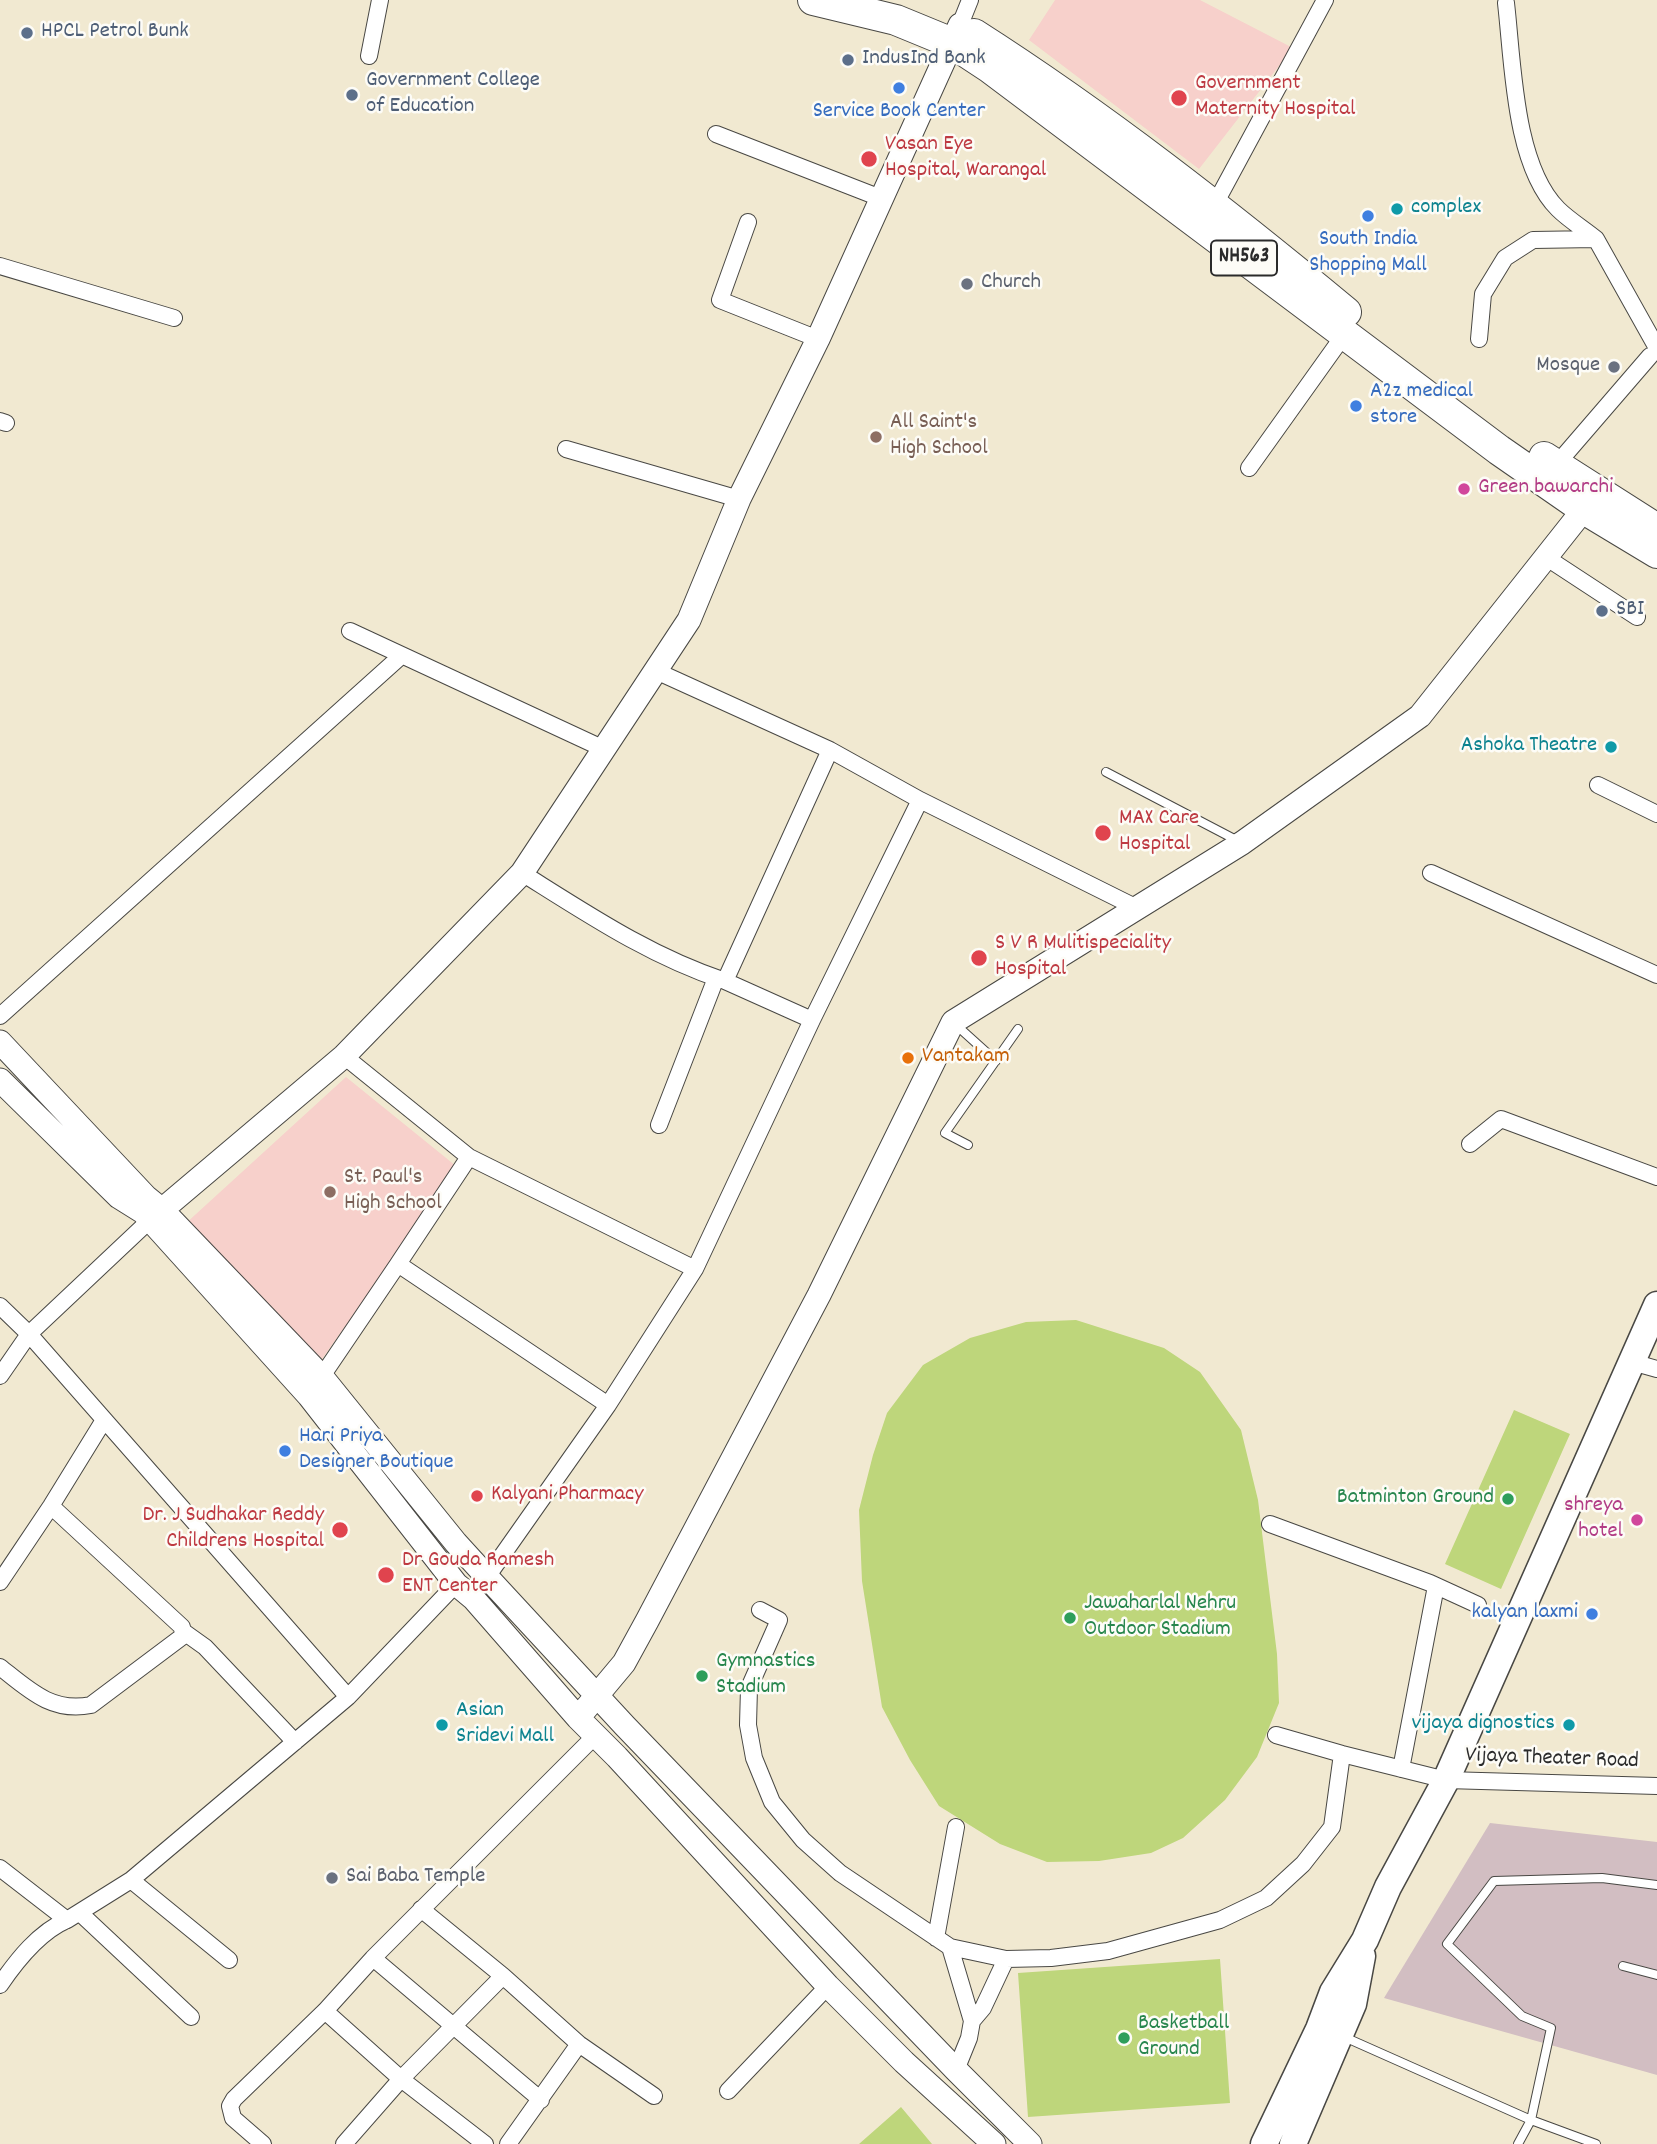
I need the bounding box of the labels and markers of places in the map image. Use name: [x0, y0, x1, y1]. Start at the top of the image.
place label: HPCL Petrol Bunk: [41, 19, 189, 47]
marker: HPCL Petrol Bunk: [19, 25, 35, 41]
place label: IndusInd Bank: [862, 46, 986, 74]
marker: IndusInd Bank: [840, 52, 856, 68]
place label: Government College of Education: [366, 68, 540, 122]
place label: Government Maternity Hospital: [1195, 71, 1356, 125]
marker: Service Book Center: [891, 80, 907, 96]
marker: Government College of Education: [344, 87, 360, 103]
marker: Government Maternity Hospital: [1169, 88, 1189, 108]
place label: Service Book Center: [813, 99, 985, 127]
place label: Vasan Eye Hospital, Warangal: [885, 132, 1046, 186]
marker: Vasan Eye Hospital, Warangal: [859, 149, 879, 169]
place label: complex: [1411, 195, 1481, 223]
marker: complex: [1389, 201, 1405, 217]
marker: South India Shopping Mall: [1360, 208, 1376, 224]
place label: South India Shopping Mall: [1309, 227, 1427, 281]
place label: Church: [981, 270, 1041, 298]
marker: Church: [959, 276, 975, 292]
place label: Mosque: [1536, 353, 1600, 381]
marker: Mosque: [1606, 359, 1622, 375]
place label: A2z medical store: [1370, 379, 1473, 433]
marker: A2z medical store: [1348, 398, 1364, 414]
place label: All Saint's High School: [890, 410, 988, 464]
marker: All Saint's High School: [868, 429, 884, 445]
place label: Green bawarchi: [1478, 475, 1613, 503]
marker: Green bawarchi: [1456, 481, 1472, 497]
place label: SBI: [1616, 597, 1644, 625]
marker: SBI: [1594, 603, 1610, 619]
place label: Ashoka Theatre: [1461, 733, 1597, 761]
marker: Ashoka Theatre: [1603, 739, 1619, 755]
place label: MAX Care Hospital: [1119, 806, 1199, 860]
marker: MAX Care Hospital: [1093, 823, 1113, 843]
place label: S V R Mulitispeciality Hospital: [995, 931, 1171, 985]
marker: S V R Mulitispeciality Hospital: [969, 948, 989, 968]
place label: Vantakam: [922, 1044, 1010, 1072]
marker: Vantakam: [900, 1050, 916, 1066]
place label: St. Paul's High School: [344, 1165, 442, 1219]
marker: St. Paul's High School: [322, 1184, 338, 1200]
place label: Hari Priya Designer Boutique: [299, 1424, 454, 1478]
marker: Hari Priya Designer Boutique: [277, 1443, 293, 1459]
place label: Kalyani Pharmacy: [491, 1482, 644, 1510]
place label: Batminton Ground: [1337, 1485, 1494, 1513]
marker: Kalyani Pharmacy: [469, 1488, 485, 1504]
marker: Batminton Ground: [1500, 1491, 1516, 1507]
place label: shreya hotel: [1564, 1493, 1623, 1547]
place label: Dr. J Sudhakar Reddy Childrens Hospital: [142, 1503, 324, 1557]
marker: shreya hotel: [1629, 1512, 1645, 1528]
marker: Dr. J Sudhakar Reddy Childrens Hospital: [330, 1520, 350, 1540]
place label: Dr Gouda Ramesh ENT Center: [402, 1548, 554, 1602]
marker: Dr Gouda Ramesh ENT Center: [376, 1565, 396, 1585]
place label: Jawaharlal Nehru Outdoor Stadium: [1084, 1591, 1236, 1645]
place label: kalyan laxmi: [1472, 1600, 1578, 1628]
marker: kalyan laxmi: [1584, 1606, 1600, 1622]
marker: Jawaharlal Nehru Outdoor Stadium: [1062, 1610, 1078, 1626]
place label: Gymnastics Stadium: [716, 1649, 815, 1703]
marker: Gymnastics Stadium: [694, 1668, 710, 1684]
place label: Asian Sridevi Mall: [456, 1698, 554, 1752]
place label: vijaya dignostics: [1412, 1711, 1555, 1739]
marker: Asian Sridevi Mall: [434, 1717, 450, 1733]
marker: vijaya dignostics: [1561, 1717, 1577, 1733]
place label: Sai Baba Temple: [346, 1864, 485, 1892]
marker: Sai Baba Temple: [324, 1870, 340, 1886]
place label: Basketball Ground: [1138, 2011, 1229, 2065]
marker: Basketball Ground: [1116, 2030, 1132, 2046]

